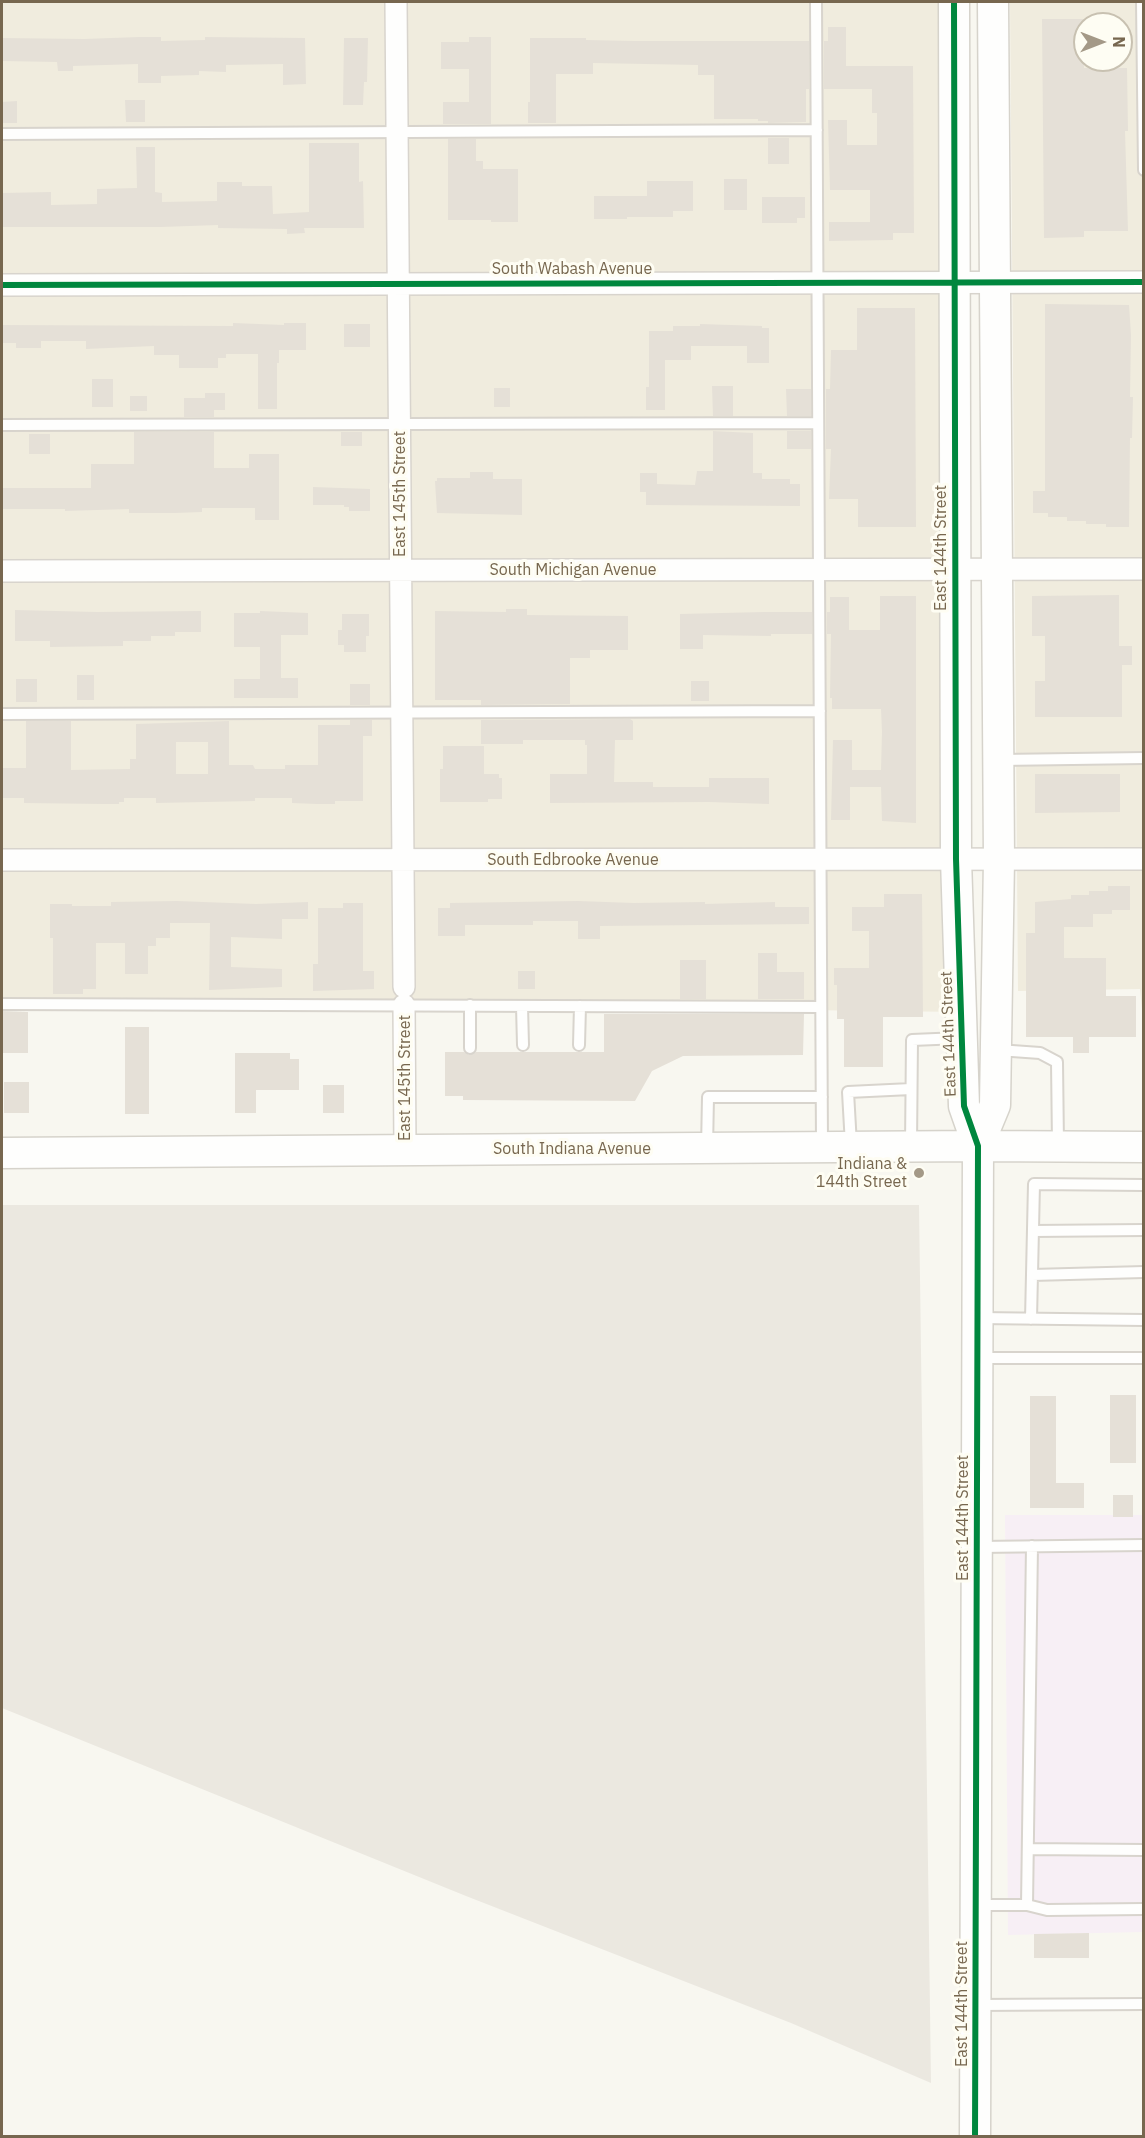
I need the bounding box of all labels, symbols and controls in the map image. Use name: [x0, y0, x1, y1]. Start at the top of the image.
north arrow: [1073, 12, 1133, 72]
text: N: [1109, 36, 1129, 48]
street label: South Wabash Avenue: [492, 259, 652, 279]
street label: East 145th Street: [390, 431, 410, 557]
street label: East 144th Street: [931, 485, 951, 611]
street label: South Michigan Avenue: [489, 560, 657, 580]
street label: South Edbrooke Avenue: [487, 850, 659, 870]
street label: East 144th Street: [937, 971, 961, 1097]
street label: East 145th Street: [395, 1015, 415, 1141]
street label: South Indiana Avenue: [493, 1139, 651, 1159]
place label: Indiana & 144th Street: [816, 1154, 907, 1192]
marker: Indiana & 144th Street: [912, 1166, 926, 1180]
street label: East 144th Street: [953, 1455, 973, 1581]
street label: East 144th Street: [952, 1941, 972, 2067]

